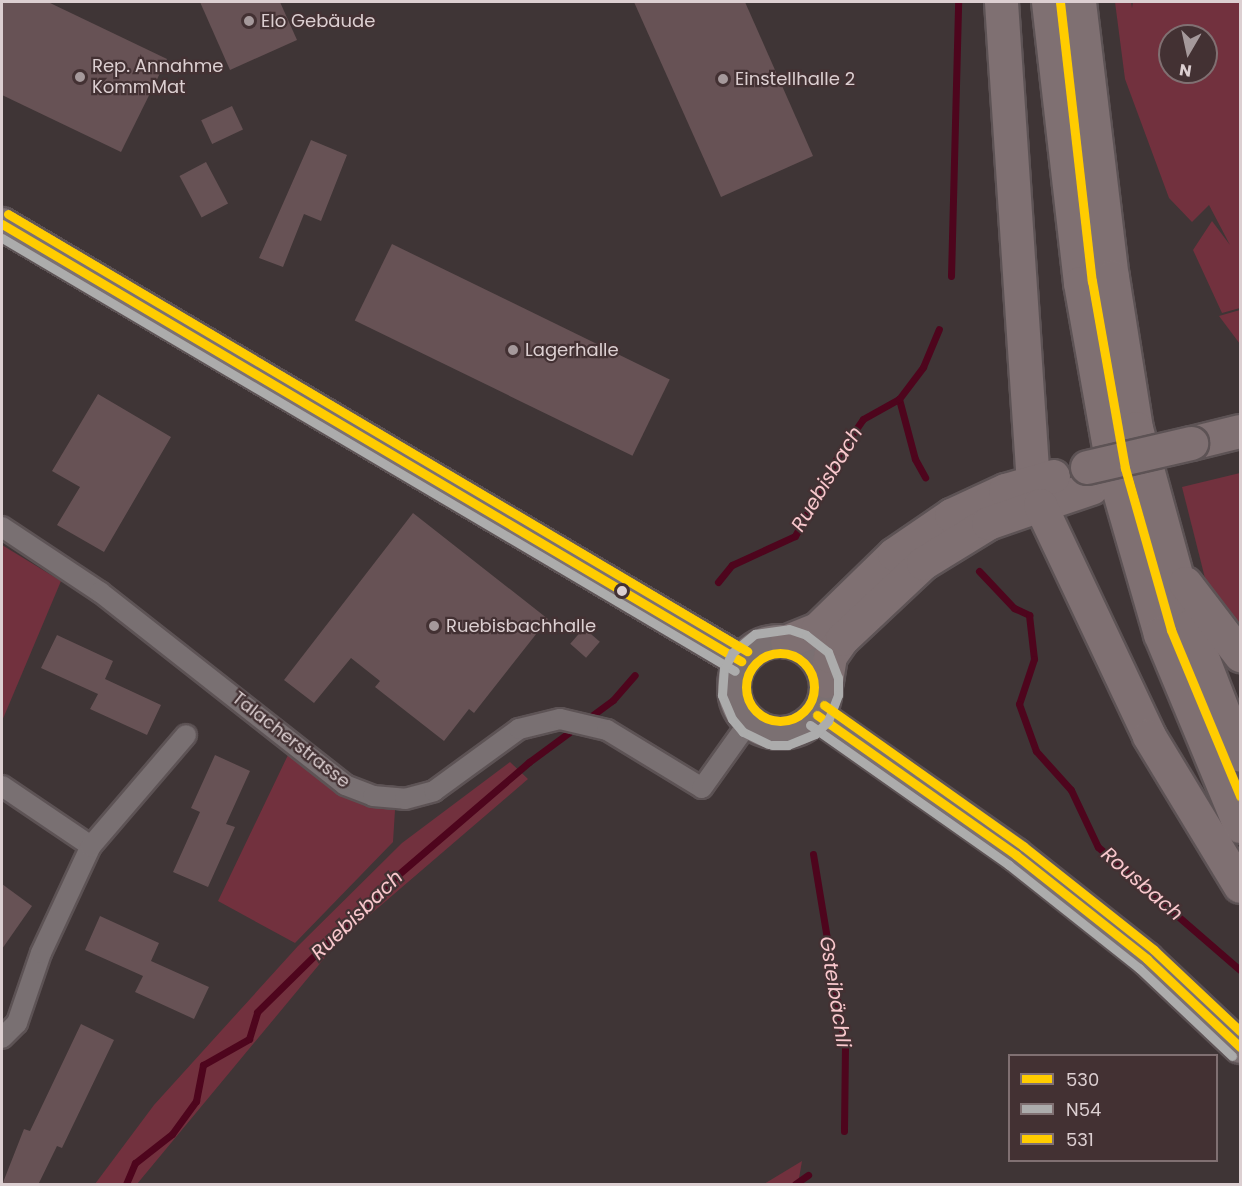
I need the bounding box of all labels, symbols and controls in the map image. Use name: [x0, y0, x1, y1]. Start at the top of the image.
place label: Elo Gebäude: [261, 10, 375, 32]
marker: Elo Gebäude: [242, 14, 256, 28]
north arrow: [1158, 24, 1218, 84]
place label: Rep. Annahme KommMat: [92, 56, 223, 98]
text: N: [1178, 58, 1193, 83]
place label: Einstellhalle 2: [735, 68, 855, 90]
marker: Rep. Annahme KommMat: [73, 70, 87, 84]
marker: Einstellhalle 2: [716, 72, 730, 86]
place label: Lagerhalle: [525, 339, 619, 361]
marker: Lagerhalle: [506, 343, 520, 357]
water label: Ruebisbach: [786, 422, 868, 536]
unlabelled marker: [616, 585, 628, 597]
place label: Ruebisbachhalle: [446, 615, 596, 637]
marker: Ruebisbachhalle: [427, 619, 441, 633]
street label: Talacherstrasse: [228, 687, 354, 793]
water label: Rousbach: [1096, 842, 1188, 926]
water label: Ruebisbach: [306, 865, 408, 965]
water label: Gsteibächli: [814, 935, 856, 1049]
legend: [1008, 1054, 1218, 1162]
text: 530: [1066, 1067, 1099, 1092]
text: N54: [1066, 1097, 1101, 1122]
text: 531: [1066, 1127, 1094, 1152]

